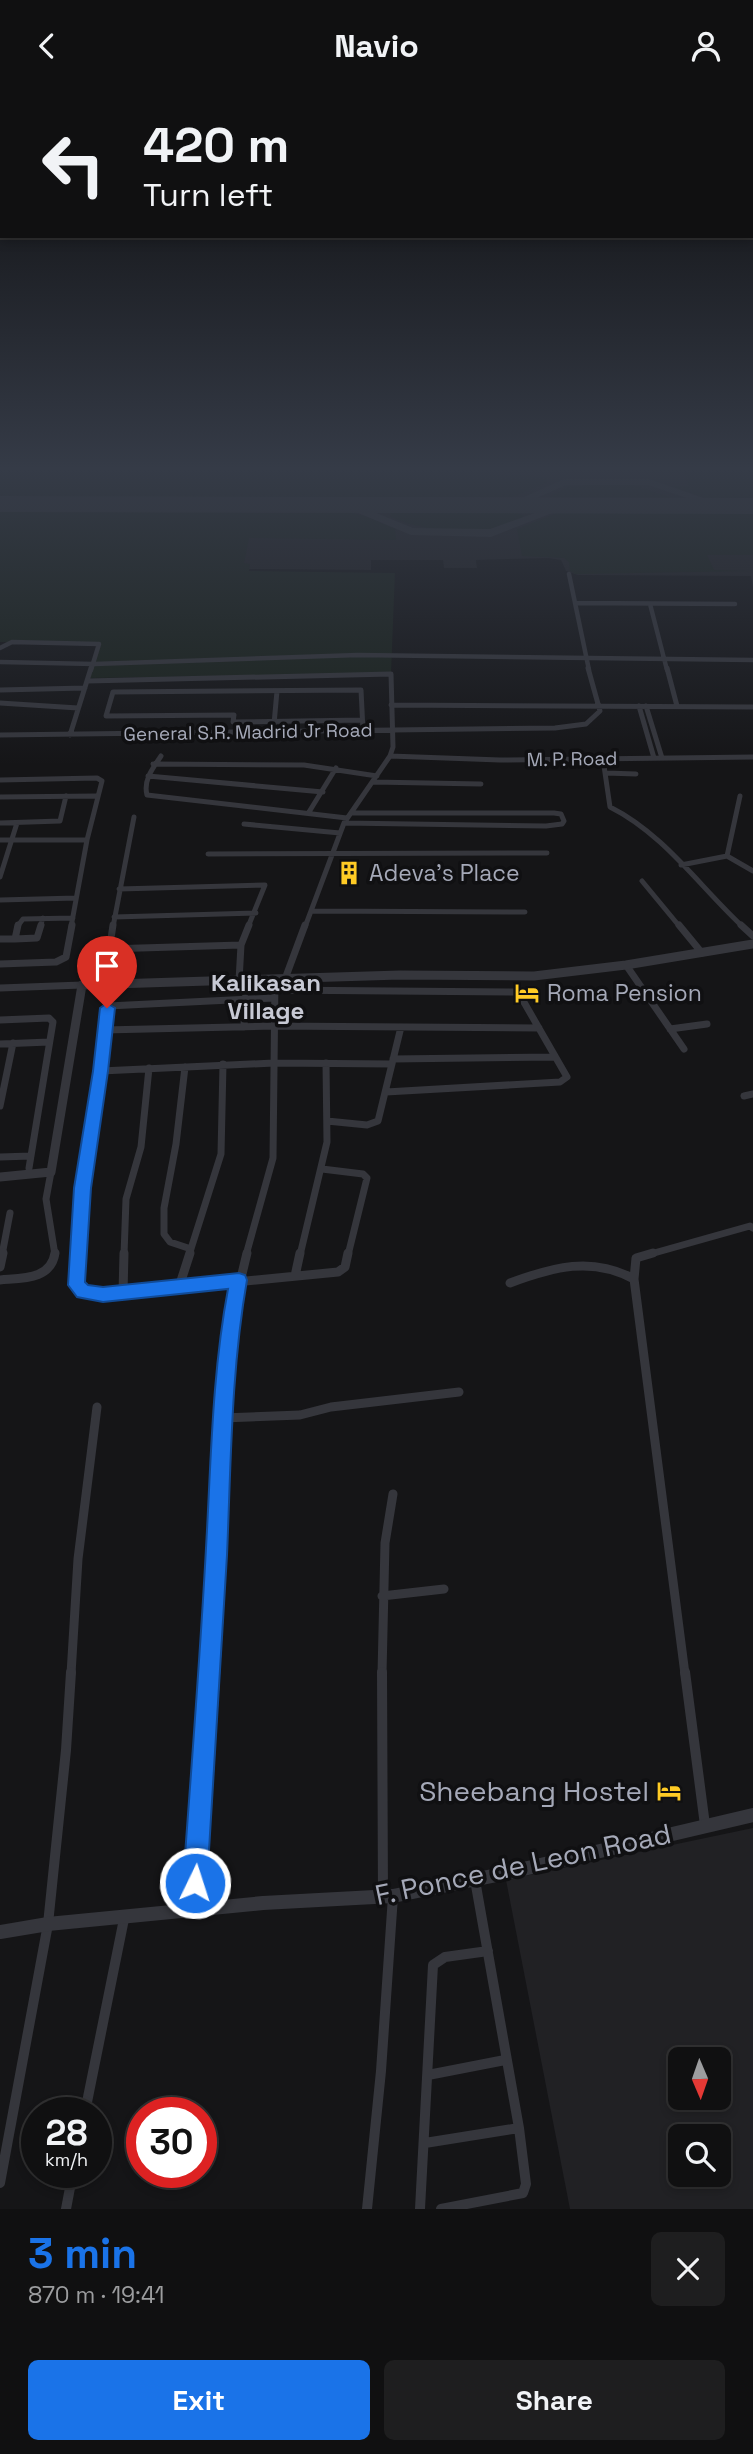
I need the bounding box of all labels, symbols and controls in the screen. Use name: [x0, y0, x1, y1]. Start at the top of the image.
text: Navio: [334, 26, 419, 66]
icon: back: [28, 27, 66, 65]
icon: person: [687, 27, 725, 65]
text: 420 m: [143, 114, 289, 176]
icon: left: [28, 119, 119, 210]
text: Turn left: [143, 175, 273, 215]
street label: General S.R. Madrid Jr Road: [123, 717, 373, 747]
street label: M. P. Road: [527, 746, 617, 772]
place label: Adeva's Place: [369, 858, 520, 888]
building icon: Adeva's Place: [335, 859, 363, 887]
pin: [77, 936, 137, 1008]
icon: arrive: [88, 947, 126, 985]
district label: Kalikasan Village: [211, 967, 321, 1026]
place label: Roma Pension: [547, 978, 702, 1008]
hotel icon: Roma Pension: [513, 979, 541, 1007]
place label: Sheebang Hostel: [419, 1773, 649, 1809]
hotel icon: Sheebang Hostel: [655, 1777, 683, 1805]
street label: F. Ponce de Leon Road: [372, 1815, 674, 1913]
position arrow: [158, 1846, 232, 1920]
north arrow: [668, 2047, 732, 2111]
map controls: [668, 2047, 731, 2187]
speed limit sign: 30: [126, 2097, 217, 2188]
text: 28: [46, 2111, 87, 2155]
button: search: [668, 2124, 731, 2187]
text: km/h: [45, 2148, 88, 2171]
text: 3 min: [28, 2227, 137, 2280]
button: close: [651, 2232, 725, 2306]
text: 870 m · 19:41: [28, 2280, 164, 2310]
button: Exit: [28, 2360, 370, 2440]
button: Share: [384, 2360, 725, 2440]

